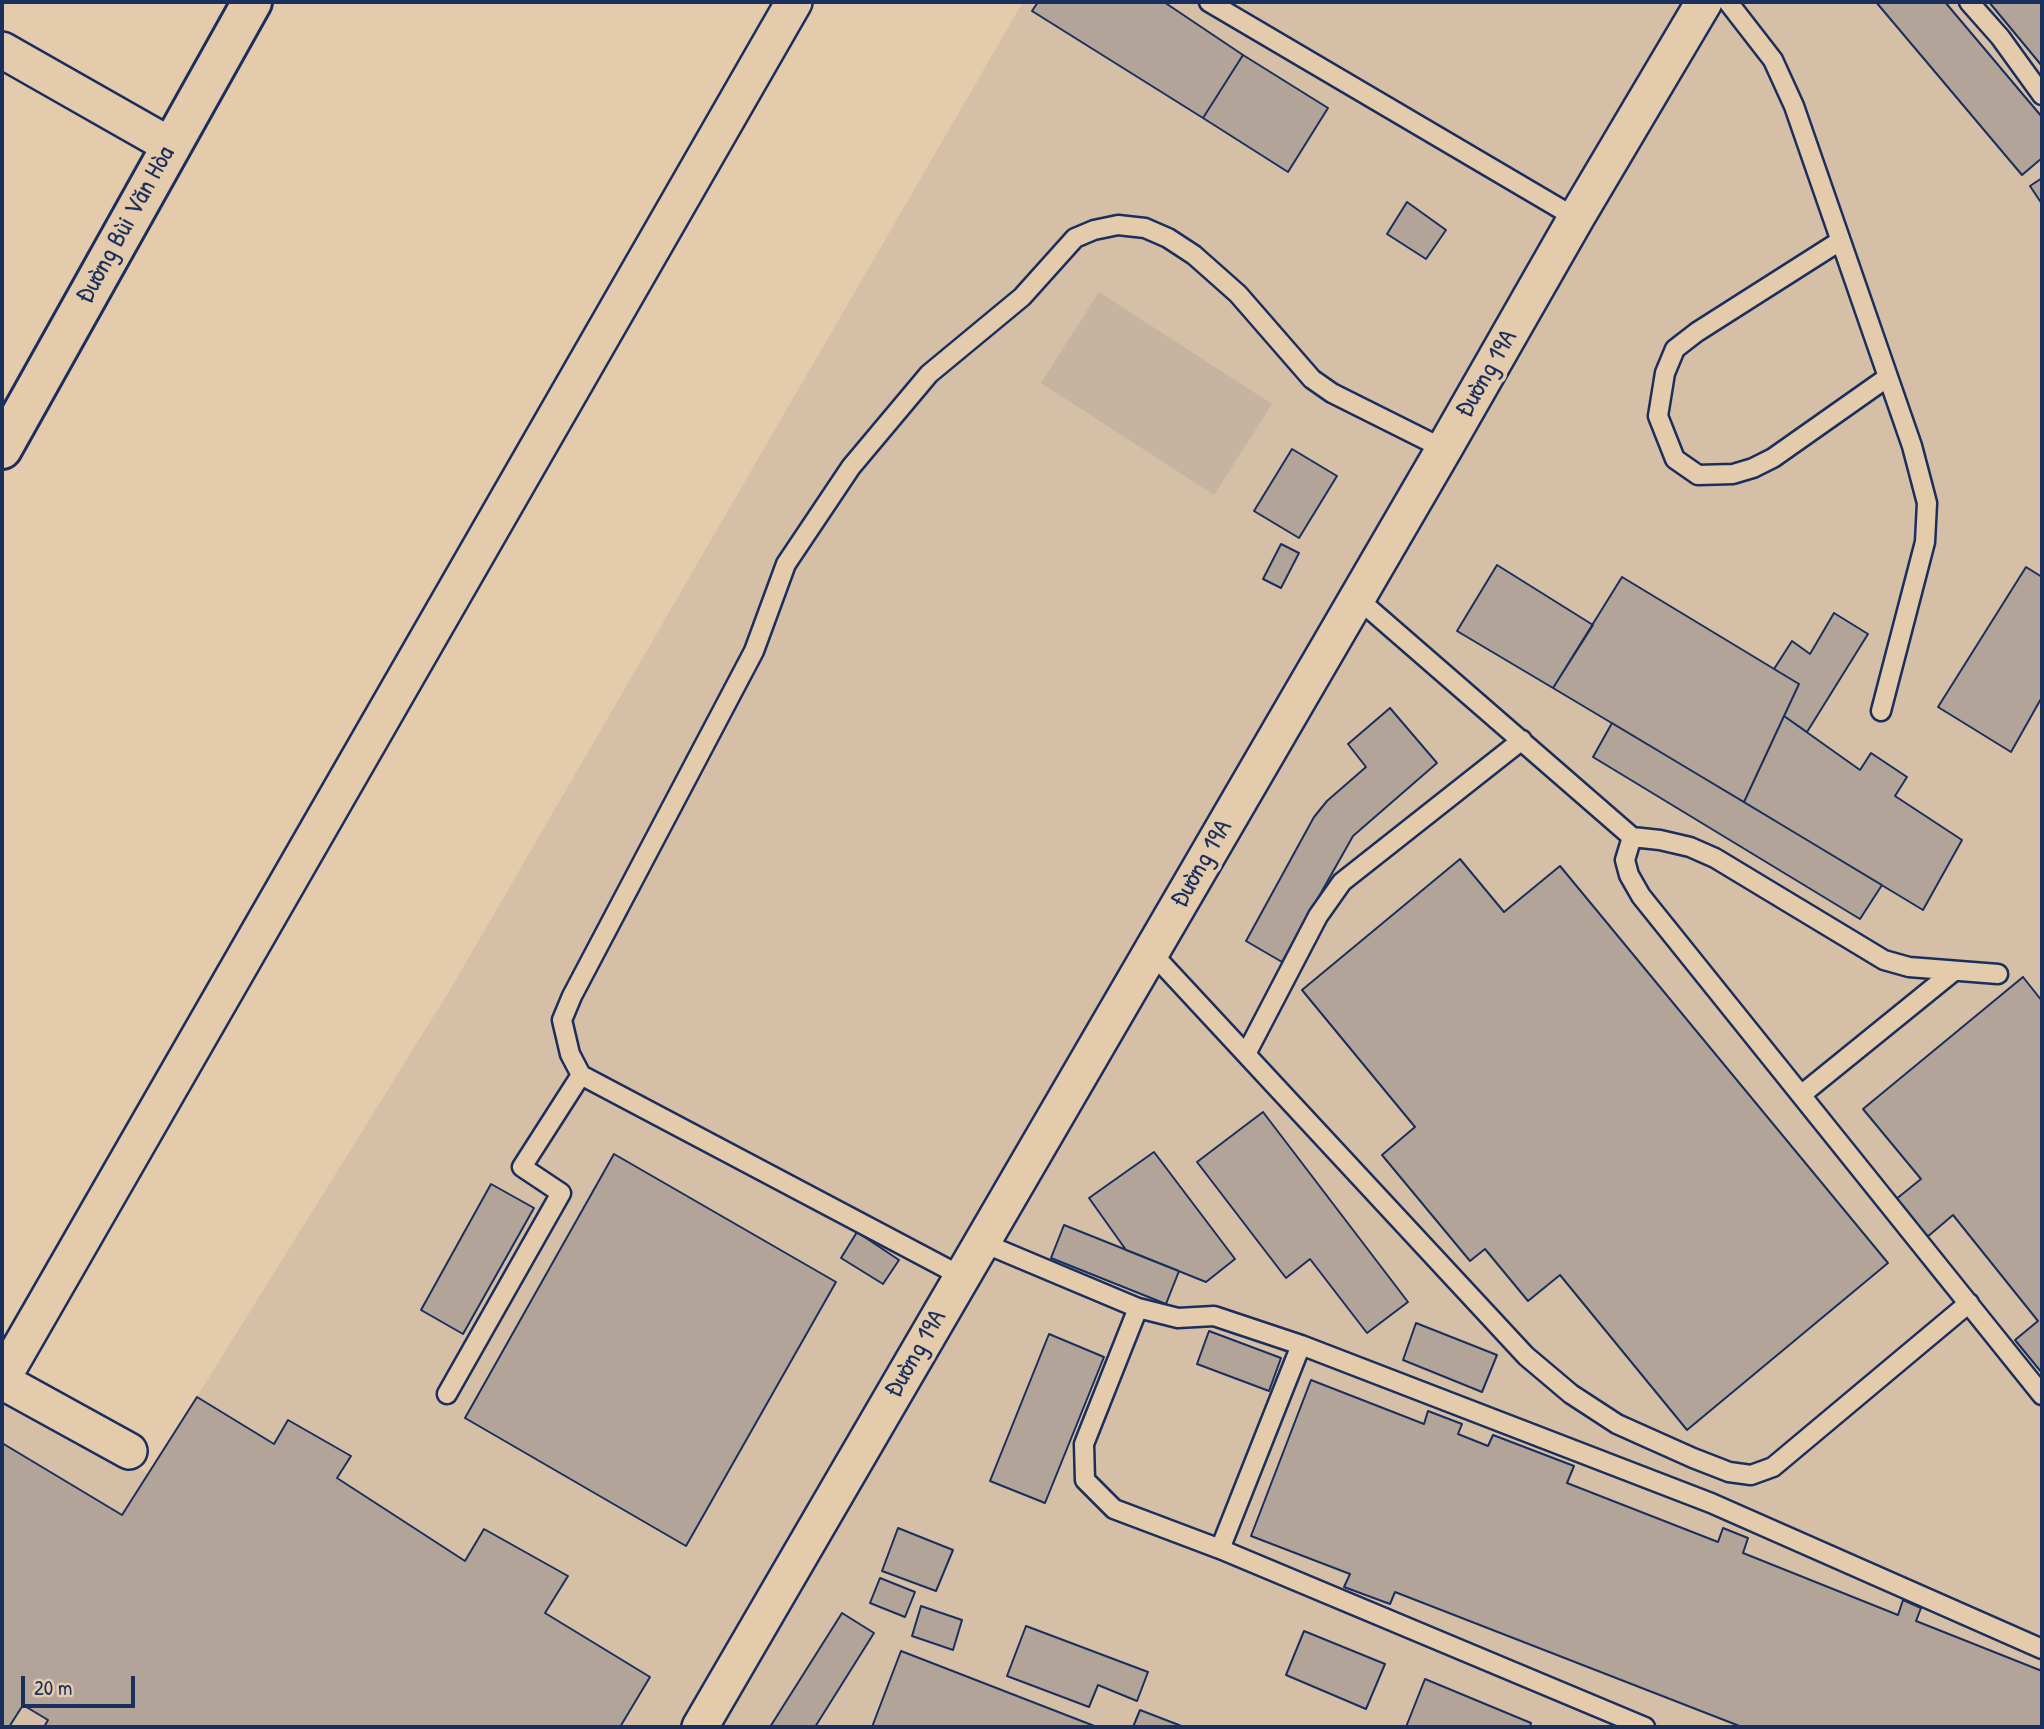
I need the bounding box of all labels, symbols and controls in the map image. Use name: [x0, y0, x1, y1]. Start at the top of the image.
street label: Đường Bùi Văn Hòa: [70, 141, 182, 309]
street label: Đường 19A: [1449, 325, 1525, 423]
street label: Đường 19A: [1164, 815, 1240, 913]
street label: Đường 19A: [878, 1305, 954, 1403]
scale bar: [24, 1662, 138, 1706]
text: 20 m: [34, 1673, 72, 1702]

